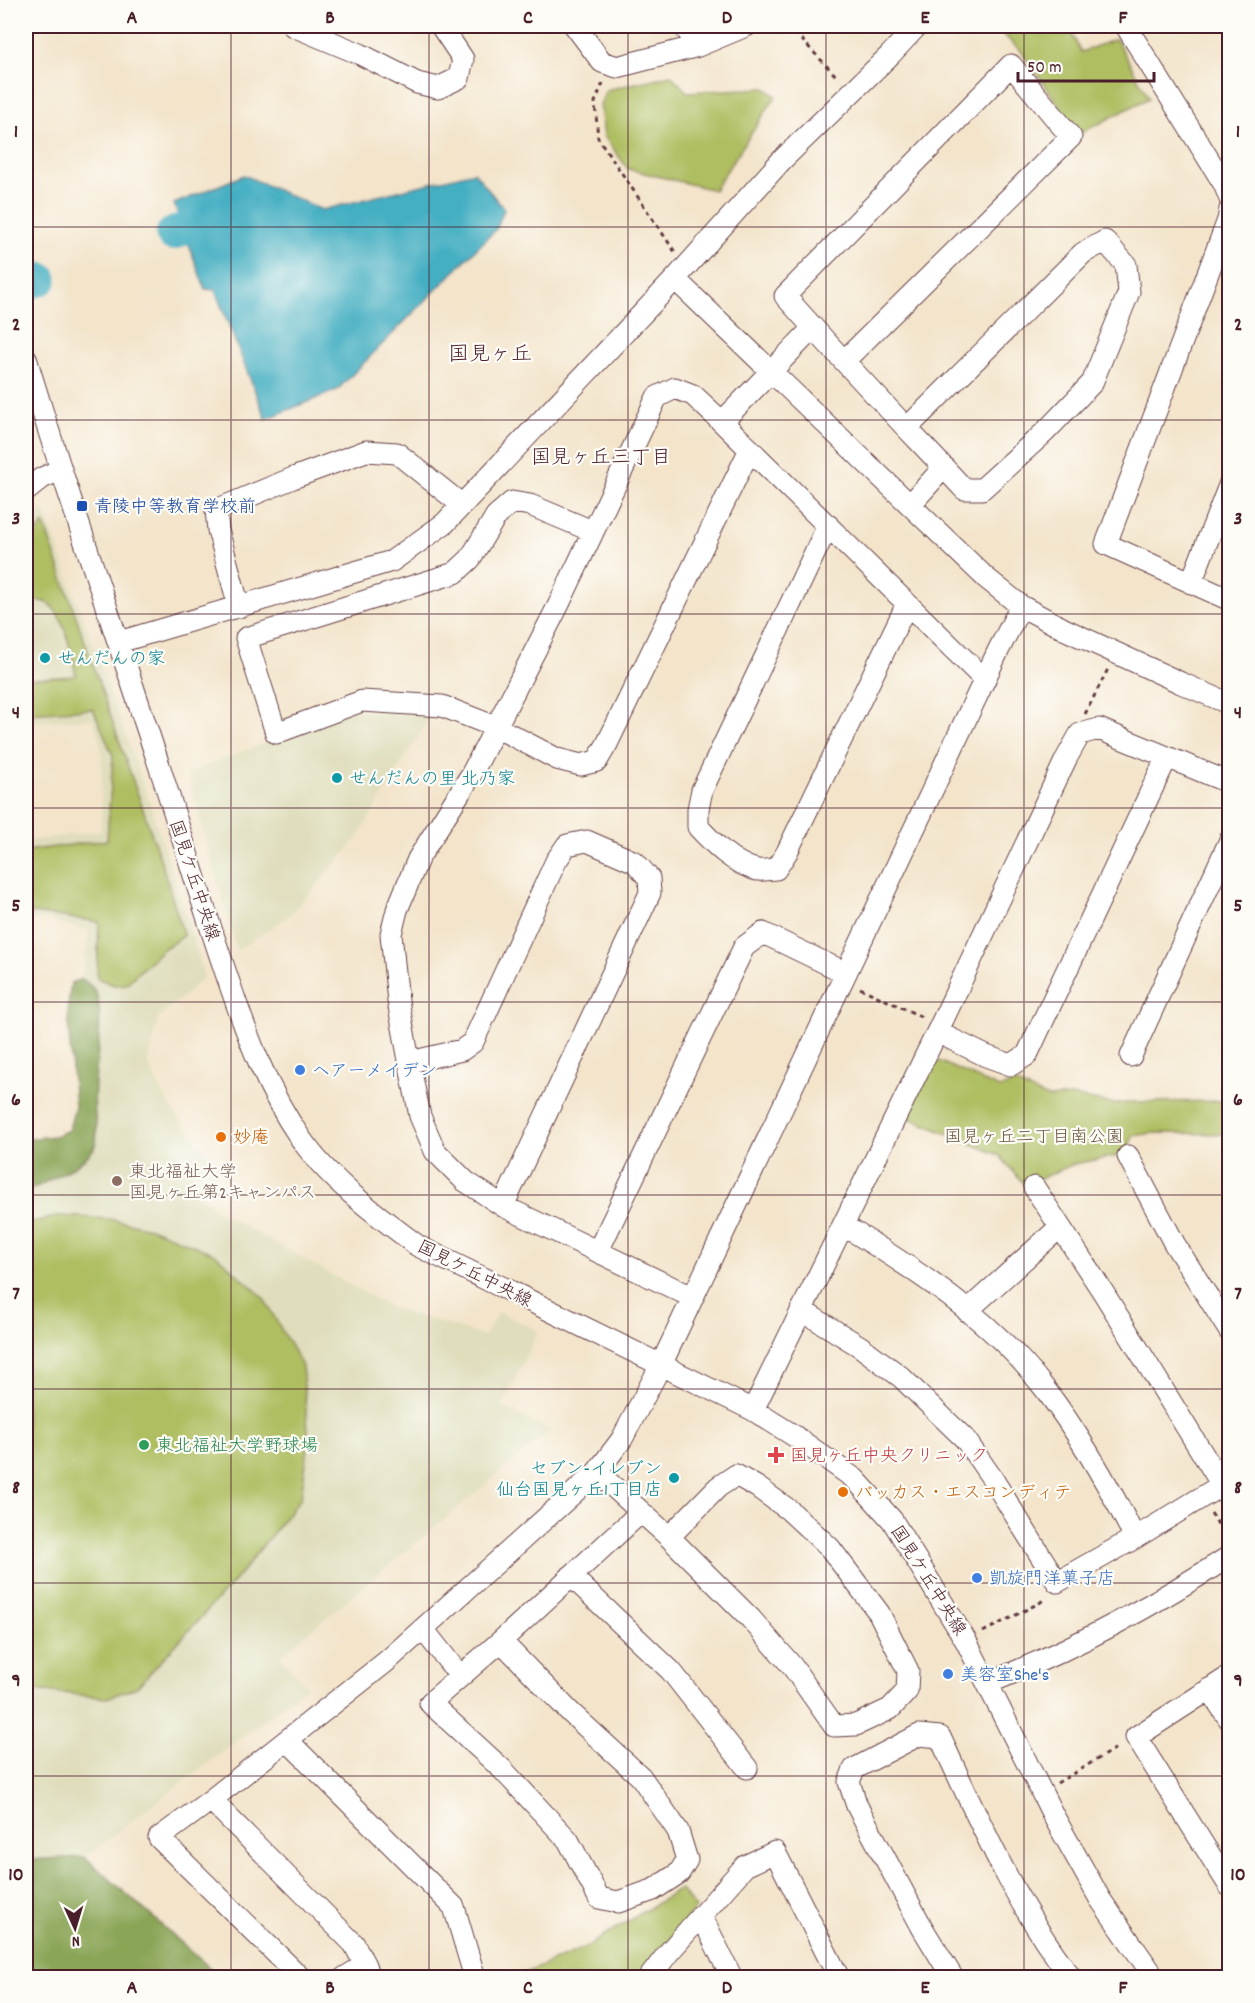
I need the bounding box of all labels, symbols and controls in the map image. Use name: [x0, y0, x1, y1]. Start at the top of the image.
text: A: [127, 5, 138, 33]
text: B: [325, 5, 335, 33]
text: C: [523, 5, 533, 33]
text: D: [722, 5, 733, 33]
text: E: [920, 5, 930, 33]
text: F: [1119, 5, 1129, 33]
scale bar: [1018, 45, 1154, 83]
text: 50 m: [1027, 56, 1062, 81]
text: 1: [14, 119, 18, 147]
text: 1: [1236, 119, 1240, 147]
text: 2: [12, 312, 20, 340]
text: 2: [1234, 312, 1242, 340]
district label: 国見ヶ丘: [448, 341, 532, 371]
district label: 国見ヶ丘三丁目: [531, 445, 671, 473]
place label: 青陵中等教育学校前: [94, 496, 256, 521]
marker: 青陵中等教育学校前: [75, 499, 89, 513]
text: 3: [12, 506, 20, 534]
text: 3: [1234, 506, 1242, 534]
place label: せんだんの家: [57, 648, 165, 673]
marker: せんだんの家: [38, 651, 52, 665]
text: 4: [12, 700, 20, 728]
text: 4: [1234, 700, 1242, 728]
place label: せんだんの里 北乃家: [349, 768, 515, 793]
marker: せんだんの里 北乃家: [330, 771, 344, 785]
street label: 国見ケ丘中央線: [161, 817, 224, 945]
text: 5: [11, 893, 21, 921]
text: 5: [1233, 893, 1243, 921]
place label: ヘアーメイデン: [312, 1060, 437, 1085]
marker: ヘアーメイデン: [293, 1063, 307, 1077]
text: 6: [11, 1087, 21, 1115]
text: 6: [1233, 1087, 1243, 1115]
park label: 国見ヶ丘二丁目南公園: [944, 1126, 1124, 1151]
place label: 妙庵: [233, 1127, 269, 1152]
marker: 妙庵: [214, 1130, 228, 1144]
place label: 東北福祉大学 国見ヶ丘第2キャンパス: [129, 1161, 316, 1207]
marker: 東北福祉大学 国見ヶ丘第2キャンパス: [110, 1174, 124, 1188]
street label: 国見ケ丘中央線: [412, 1235, 536, 1315]
text: 7: [12, 1281, 20, 1309]
text: 7: [1234, 1281, 1242, 1309]
place label: 東北福祉大学野球場: [156, 1435, 318, 1460]
marker: 東北福祉大学野球場: [137, 1438, 151, 1452]
place label: 国見ヶ丘中央クリニック: [790, 1445, 988, 1470]
marker: 国見ヶ丘中央クリニック: [767, 1446, 785, 1464]
place label: セブン-イレブン 仙台国見ヶ丘1丁目店: [496, 1458, 662, 1504]
marker: セブン-イレブン 仙台国見ヶ丘1丁目店: [667, 1471, 681, 1485]
text: 8: [12, 1475, 20, 1503]
text: 8: [1234, 1475, 1242, 1503]
place label: バッカス・エスコンディテ: [855, 1482, 1072, 1507]
marker: バッカス・エスコンディテ: [836, 1485, 850, 1499]
street label: 国見ケ丘中央線: [883, 1521, 971, 1641]
place label: 凱旋門洋菓子店: [989, 1568, 1115, 1593]
marker: 凱旋門洋菓子店: [970, 1571, 984, 1585]
place label: 美容室She's: [960, 1664, 1049, 1689]
marker: 美容室She's: [941, 1667, 955, 1681]
text: 9: [11, 1668, 21, 1696]
text: 9: [1233, 1668, 1243, 1696]
text: 10: [8, 1862, 24, 1890]
text: 10: [1230, 1862, 1246, 1890]
north arrow: [45, 1898, 105, 1958]
text: N: [71, 1929, 81, 1952]
text: A: [127, 1975, 138, 2003]
text: B: [325, 1975, 335, 2003]
text: C: [523, 1975, 533, 2003]
text: D: [722, 1975, 733, 2003]
text: E: [920, 1975, 930, 2003]
text: F: [1119, 1975, 1129, 2003]

